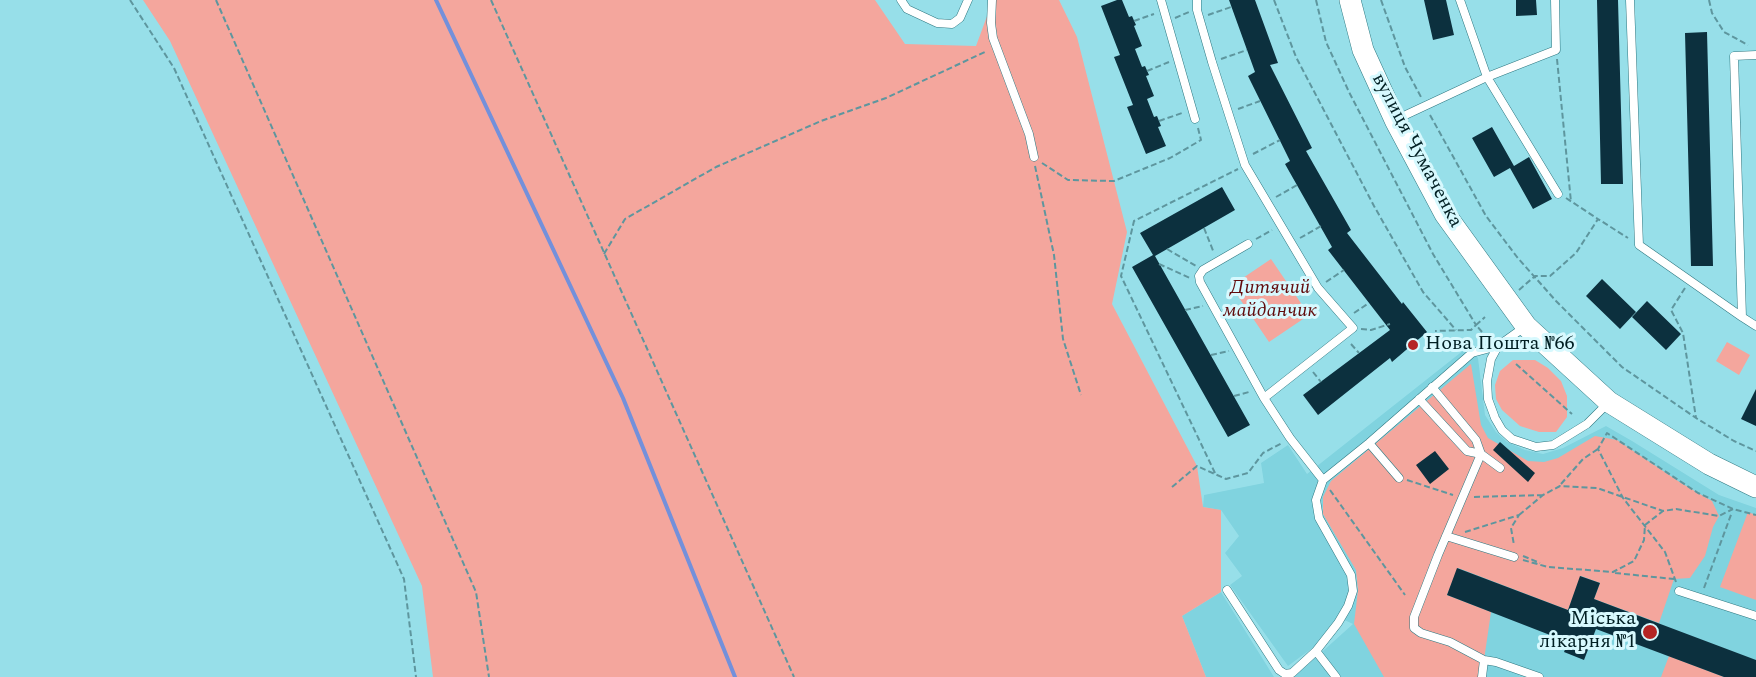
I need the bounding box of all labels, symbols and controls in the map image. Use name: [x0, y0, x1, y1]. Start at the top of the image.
street label: вулиця Чумаченка: [1365, 70, 1467, 232]
park label: Дитячий майданчик: [1223, 277, 1317, 324]
place label: Нова Пошта №66: [1425, 333, 1574, 357]
marker: Нова Пошта №66: [1406, 338, 1420, 352]
place label: Міська лікарня №1: [1539, 608, 1636, 655]
marker: Міська лікарня №1: [1641, 623, 1659, 641]

